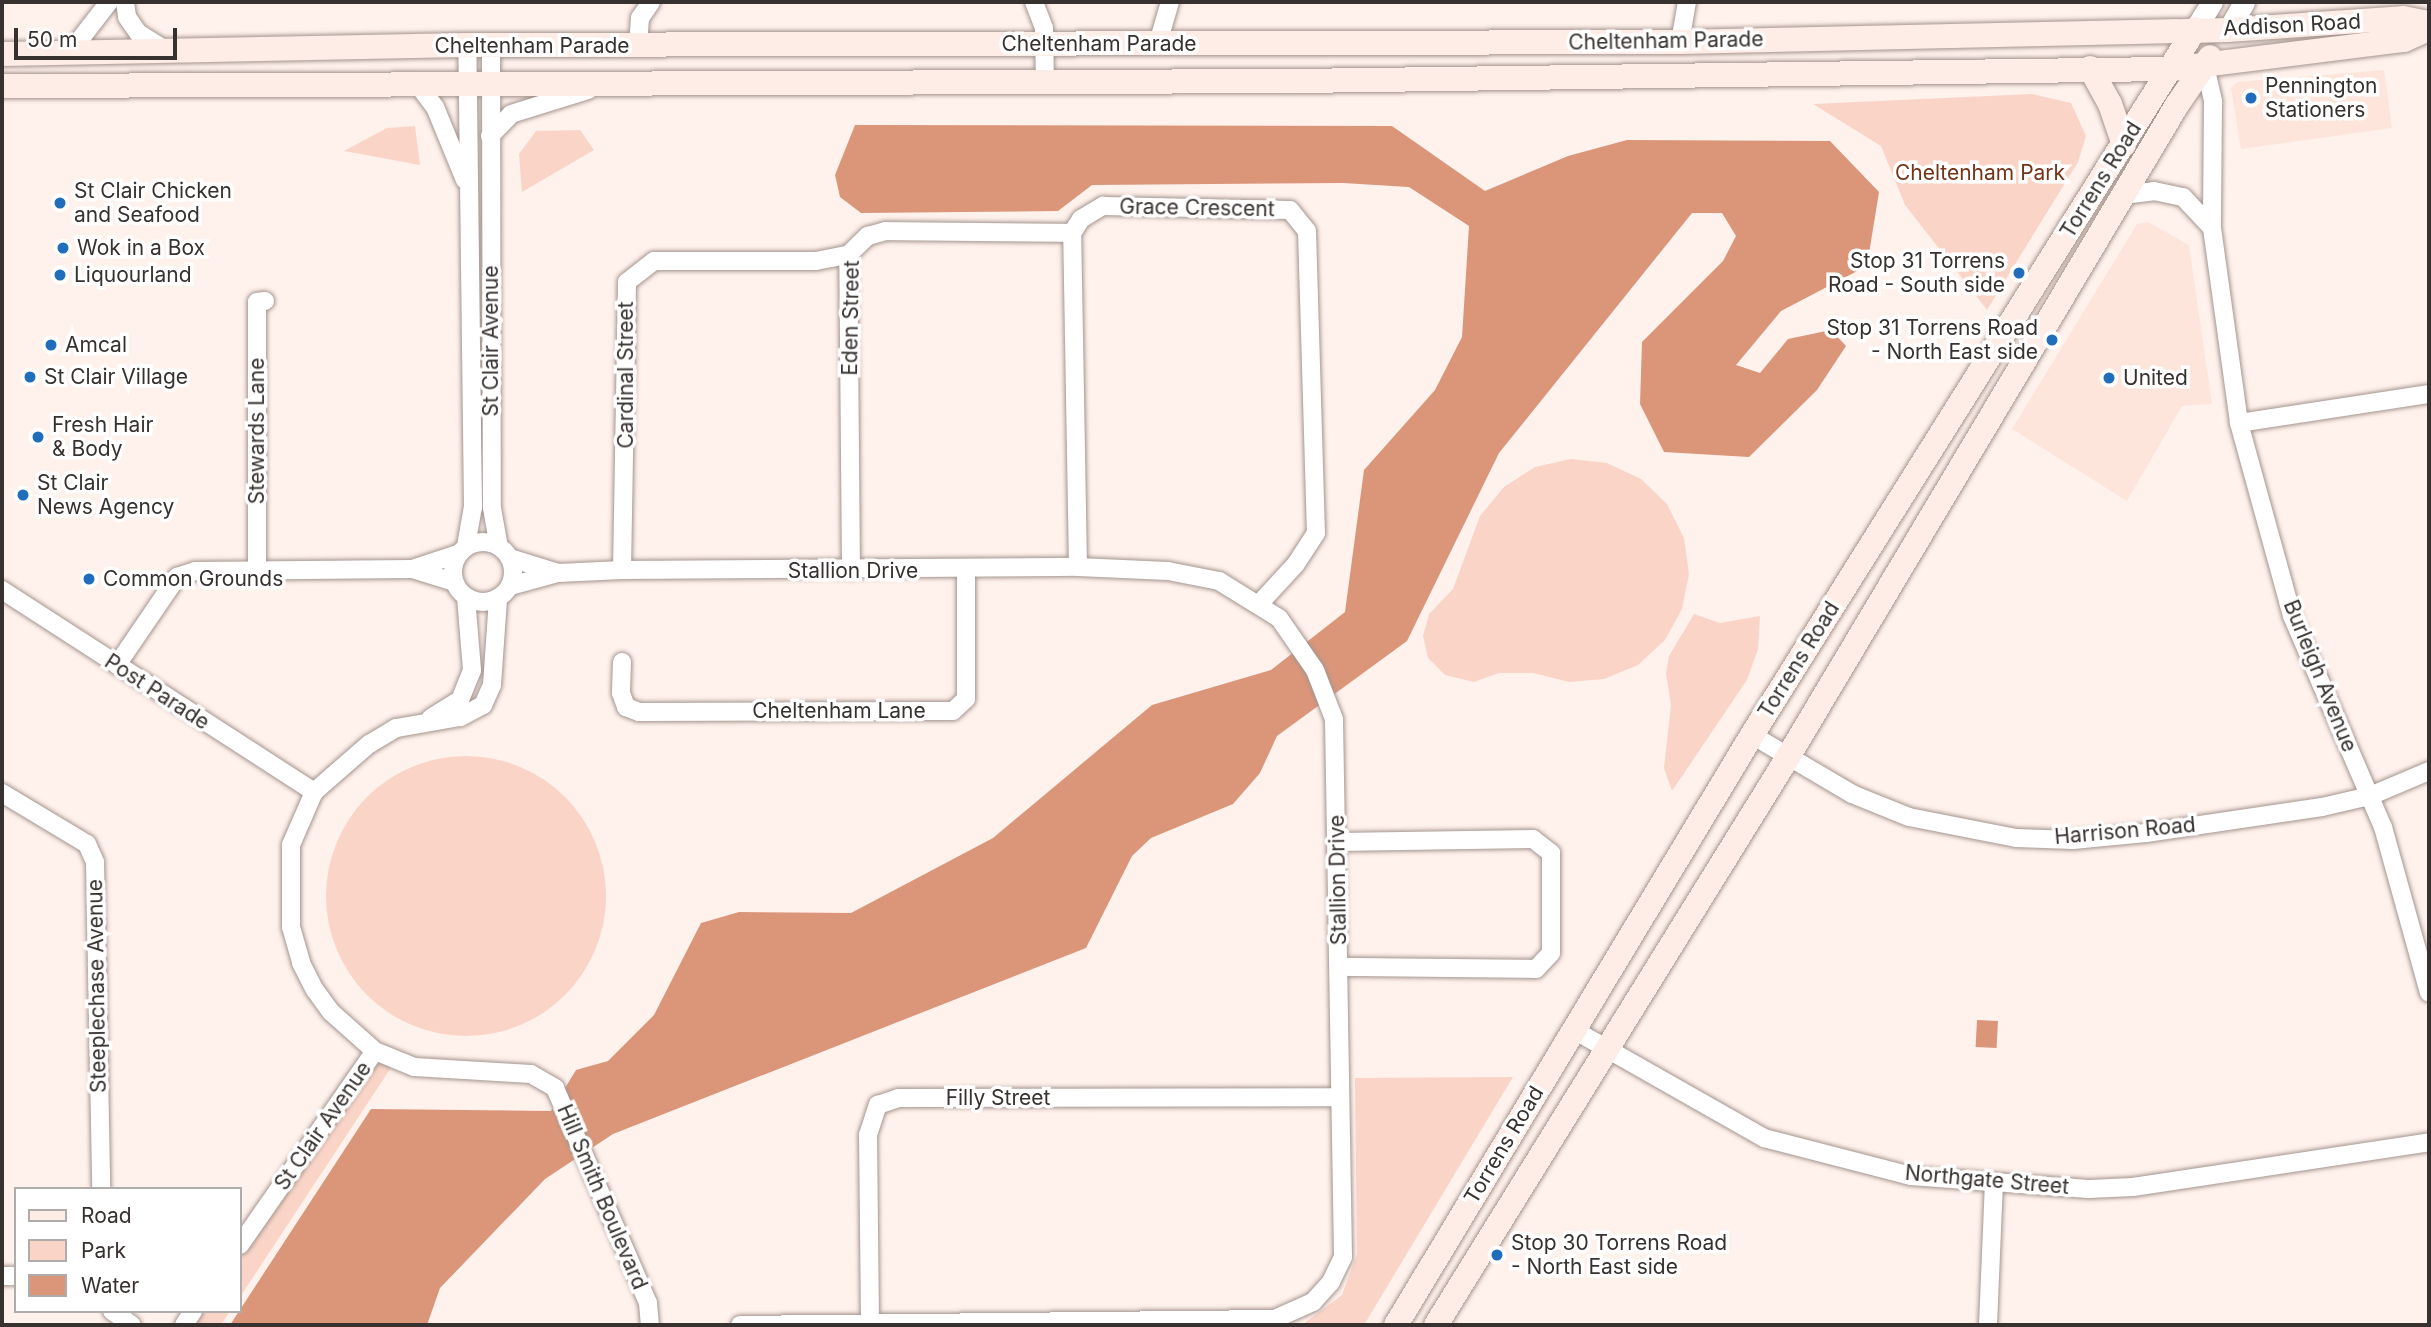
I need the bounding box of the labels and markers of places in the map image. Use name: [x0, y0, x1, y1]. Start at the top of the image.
place label: Pennington Stationers: [2265, 73, 2377, 123]
marker: Pennington Stationers: [2243, 90, 2259, 106]
place label: St Clair Chicken and Seafood: [74, 178, 232, 228]
marker: St Clair Chicken and Seafood: [52, 195, 68, 211]
place label: Wok in a Box: [77, 235, 205, 261]
marker: Wok in a Box: [55, 240, 71, 256]
place label: Stop 31 Torrens Road - South side: [1828, 248, 2005, 298]
place label: Liquourland: [74, 262, 192, 288]
marker: Stop 31 Torrens Road - South side: [2011, 265, 2027, 281]
marker: Liquourland: [52, 267, 68, 283]
place label: Stop 31 Torrens Road - North East side: [1826, 315, 2038, 365]
place label: Amcal: [65, 332, 127, 358]
marker: Stop 31 Torrens Road - North East side: [2044, 332, 2060, 348]
marker: Amcal: [43, 337, 59, 353]
place label: St Clair Village: [44, 364, 188, 390]
place label: United: [2123, 365, 2188, 391]
marker: St Clair Village: [22, 369, 38, 385]
marker: United: [2101, 370, 2117, 386]
place label: Fresh Hair & Body: [52, 412, 153, 462]
marker: Fresh Hair & Body: [30, 429, 46, 445]
place label: St Clair News Agency: [37, 470, 174, 520]
marker: St Clair News Agency: [15, 487, 31, 503]
place label: Common Grounds: [103, 566, 283, 592]
marker: Common Grounds: [81, 571, 97, 587]
place label: Stop 30 Torrens Road - North East side: [1511, 1230, 1727, 1280]
marker: Stop 30 Torrens Road - North East side: [1489, 1247, 1505, 1263]

